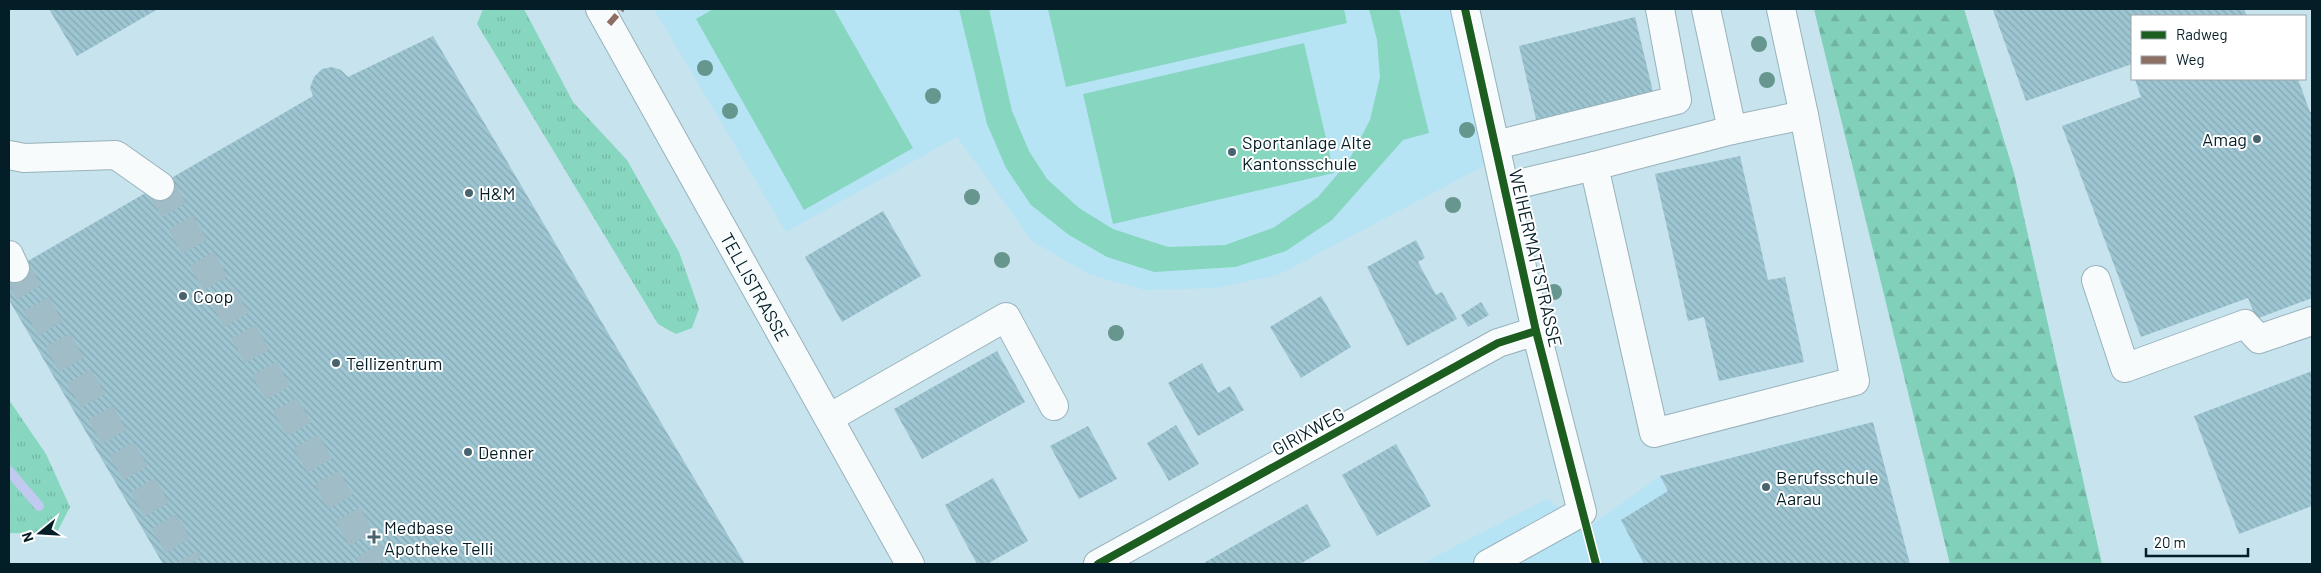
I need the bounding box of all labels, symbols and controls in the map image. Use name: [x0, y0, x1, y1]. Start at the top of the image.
legend: [2131, 15, 2306, 80]
text: Radweg: [2176, 25, 2228, 43]
text: Weg: [2176, 50, 2204, 68]
place label: Amag: [2202, 128, 2247, 150]
place label: Sportanlage Alte Kantonsschule: [1242, 131, 1372, 174]
marker: Amag: [2251, 133, 2263, 145]
marker: Sportanlage Alte Kantonsschule: [1226, 146, 1238, 158]
street label: WEIHERMATTSTRASSE: [1505, 167, 1567, 349]
place label: H&M: [479, 182, 516, 204]
marker: H&M: [463, 187, 475, 199]
street label: TELLISTRASSE: [716, 229, 794, 345]
place label: Coop: [193, 285, 233, 307]
marker: Coop: [177, 290, 189, 302]
place label: Tellizentrum: [346, 352, 442, 374]
marker: Tellizentrum: [330, 357, 342, 369]
street label: GIRIXWEG: [1268, 402, 1348, 460]
place label: Denner: [478, 441, 535, 463]
marker: Denner: [462, 446, 474, 458]
place label: Berufsschule Aarau: [1776, 466, 1879, 509]
marker: Berufsschule Aarau: [1760, 481, 1772, 493]
north arrow: [15, 508, 65, 558]
place label: Medbase Apotheke Telli: [384, 516, 493, 559]
scale bar: [2146, 526, 2248, 558]
text: N: [18, 530, 37, 544]
marker: Medbase Apotheke Telli: [368, 531, 380, 543]
text: 20 m: [2154, 533, 2186, 551]

